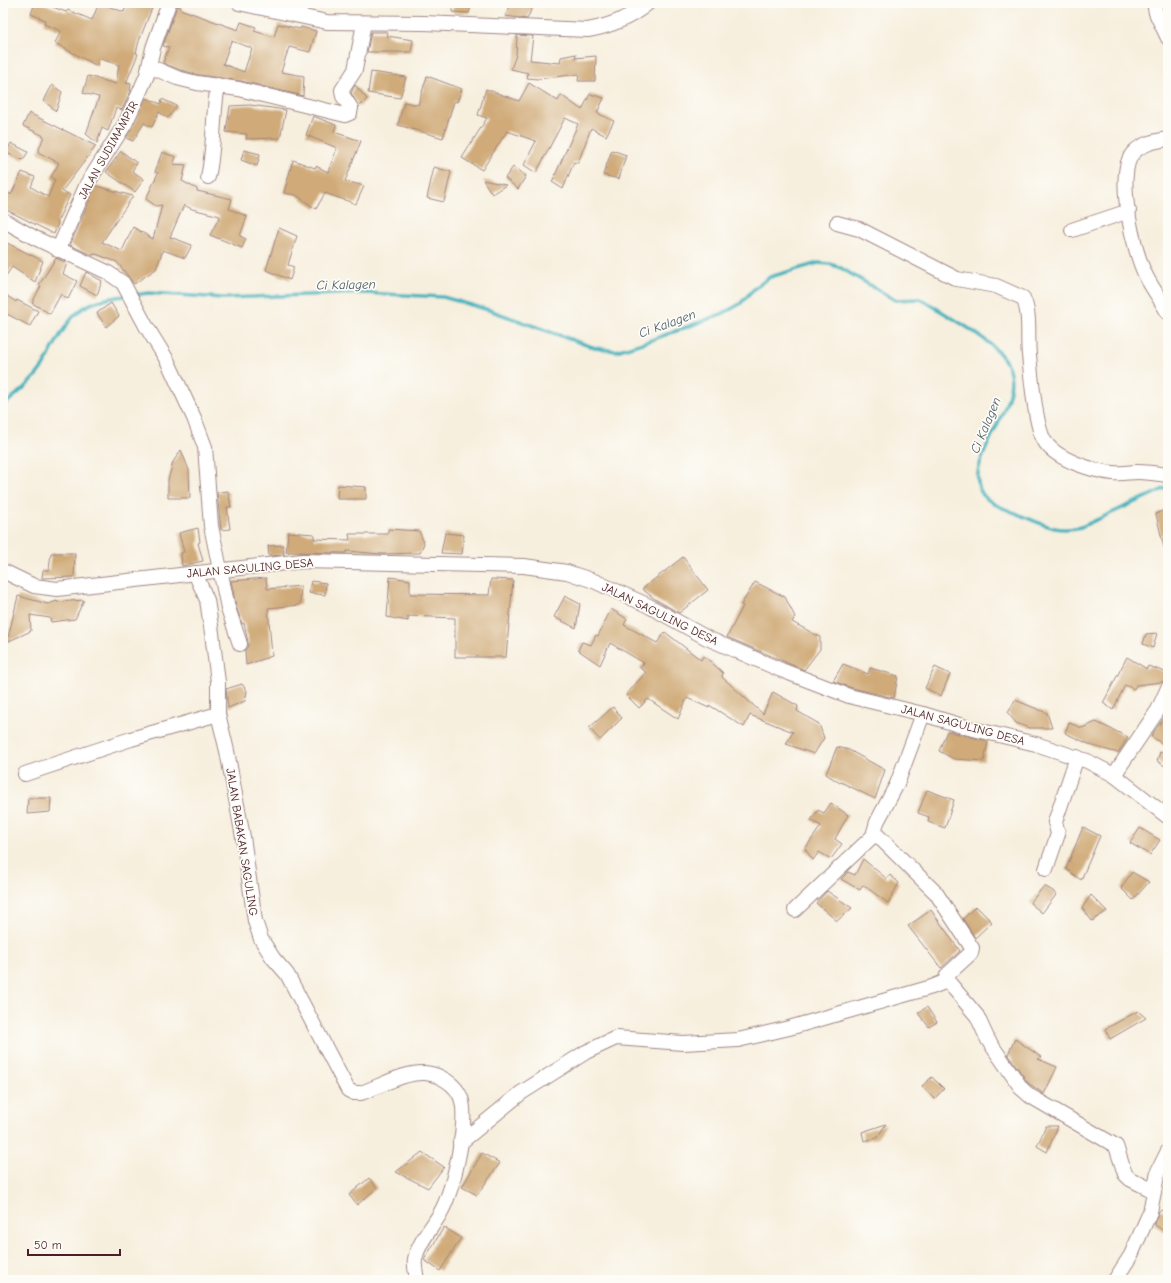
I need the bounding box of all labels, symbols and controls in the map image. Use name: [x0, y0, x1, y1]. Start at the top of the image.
street label: JALAN SUDIMAMPIR: [75, 99, 141, 201]
water label: Ci Kalagen: [316, 276, 376, 293]
water label: Ci Kalagen: [637, 306, 698, 341]
water label: Ci Kalagen: [967, 395, 1004, 455]
street label: JALAN SAGULING DESA: [186, 555, 314, 581]
street label: JALAN SAGULING DESA: [600, 580, 720, 648]
street label: JALAN SAGULING DESA: [900, 702, 1026, 748]
street label: JALAN BABAKAN SAGULING: [223, 767, 261, 917]
scale bar: [28, 1231, 120, 1257]
text: 50 m: [34, 1238, 62, 1252]

